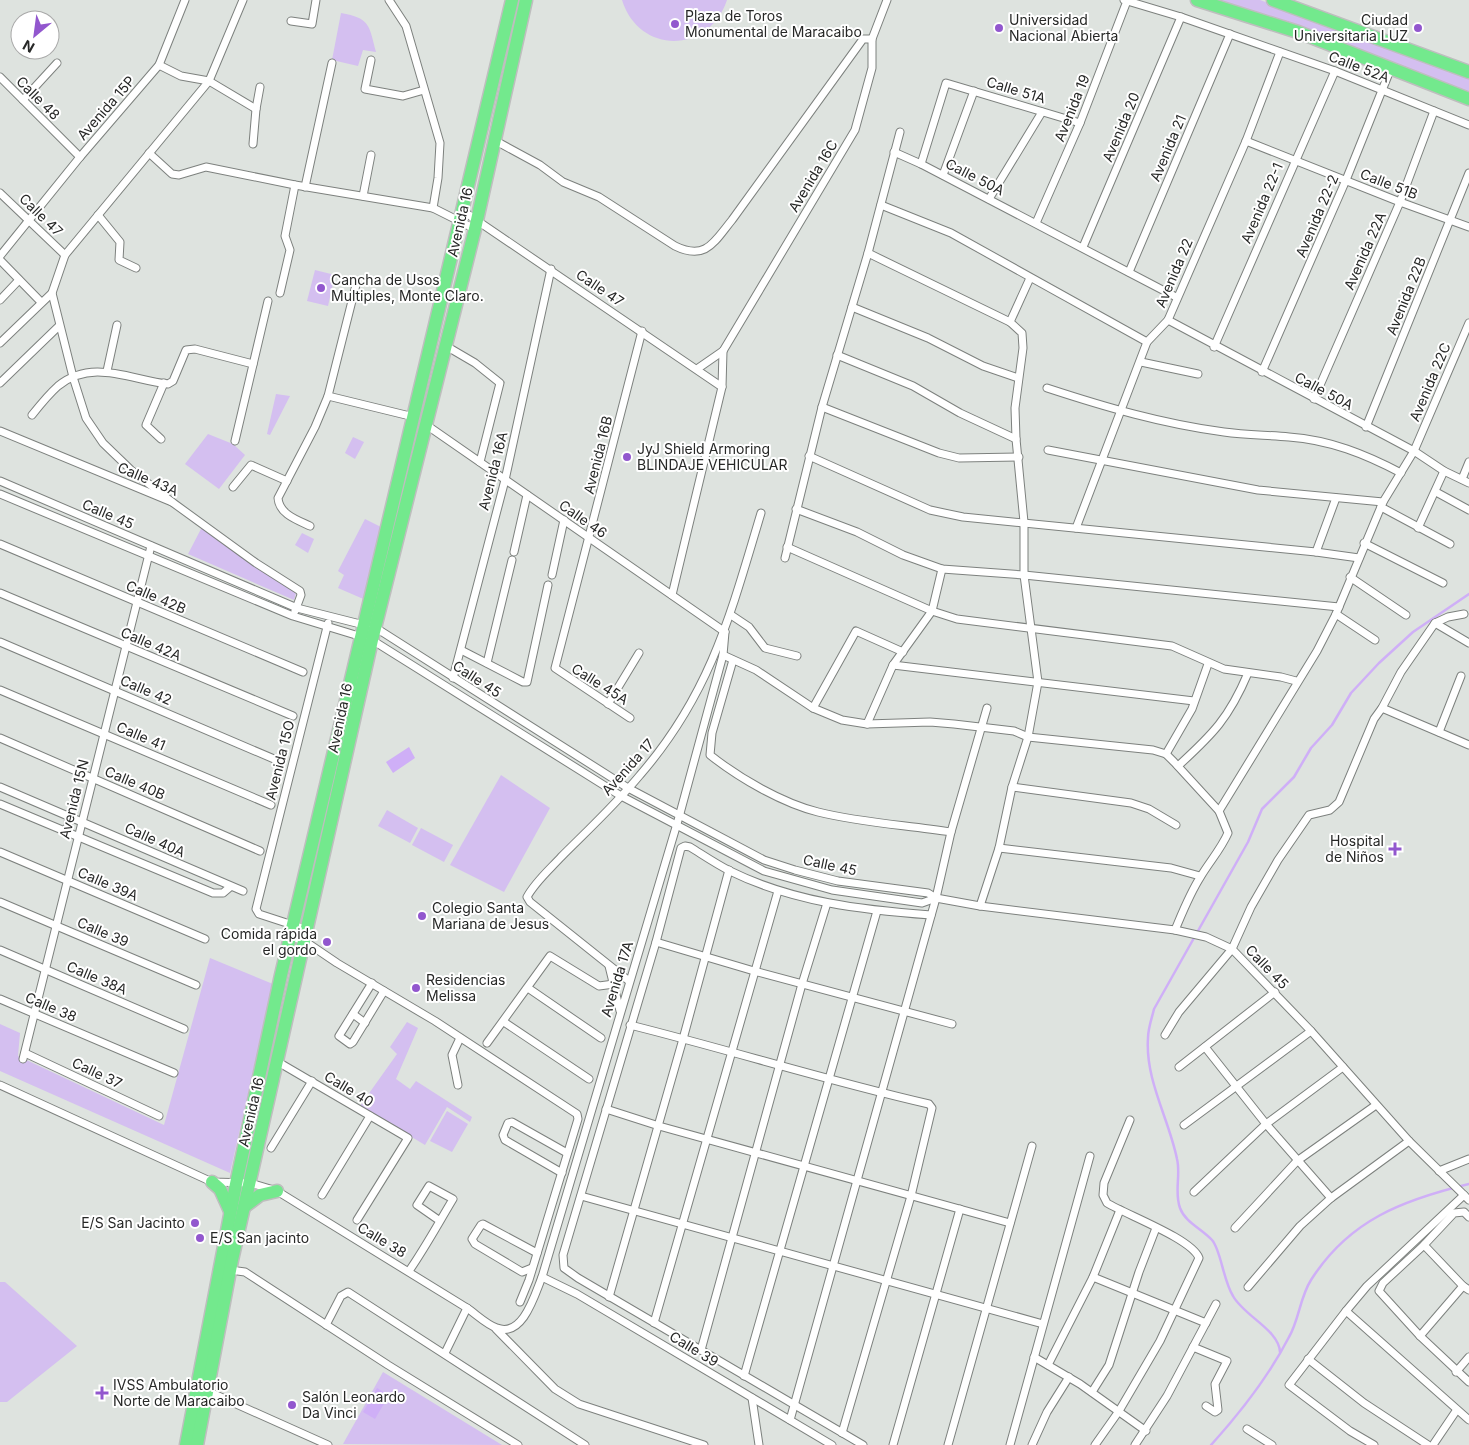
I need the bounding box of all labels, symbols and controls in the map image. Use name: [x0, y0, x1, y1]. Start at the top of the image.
place label: Plaza de Toros Monumental de Maracaibo: [685, 7, 862, 40]
north arrow: [10, 10, 60, 60]
place label: Universidad Nacional Abierta: [1009, 11, 1118, 44]
place label: Ciudad Universitaria LUZ: [1294, 11, 1408, 44]
marker: Plaza de Toros Monumental de Maracaibo: [669, 18, 681, 30]
marker: Universidad Nacional Abierta: [993, 22, 1005, 34]
marker: Ciudad Universitaria LUZ: [1412, 22, 1424, 34]
text: N: [20, 37, 37, 57]
street label: Calle 52A: [1326, 47, 1392, 86]
street label: Calle 48: [13, 72, 64, 123]
street label: Avenida 15P: [73, 72, 138, 143]
street label: Calle 51A: [985, 72, 1048, 107]
street label: Avenida 19: [1050, 72, 1093, 144]
street label: Avenida 20: [1098, 89, 1143, 164]
street label: Avenida 21: [1146, 112, 1189, 184]
street label: Avenida 16C: [784, 137, 841, 215]
street label: Calle 50A: [943, 154, 1008, 199]
street label: Avenida 22-1: [1237, 160, 1286, 246]
street label: Calle 51B: [1358, 165, 1420, 202]
street label: Avenida 22-2: [1292, 172, 1342, 260]
street label: Avenida 16: [443, 185, 476, 258]
street label: Calle 47: [16, 190, 67, 240]
street label: Avenida 22A: [1340, 209, 1389, 292]
street label: Avenida 22: [1151, 236, 1196, 310]
street label: Avenida 22B: [1382, 254, 1429, 337]
street label: Calle 47: [573, 265, 627, 310]
place label: Cancha de Usos Multiples, Monte Claro.: [331, 271, 484, 304]
marker: Cancha de Usos Multiples, Monte Claro.: [315, 282, 327, 294]
street label: Avenida 22C: [1405, 340, 1454, 424]
street label: Calle 50A: [1292, 368, 1357, 413]
street label: Avenida 16B: [580, 414, 615, 496]
street label: Avenida 16A: [475, 429, 511, 512]
place label: JyJ Shield Armoring BLINDAJE VEHICULAR: [637, 440, 787, 473]
marker: JyJ Shield Armoring BLINDAJE VEHICULAR: [621, 451, 633, 463]
street label: Calle 43A: [115, 458, 181, 499]
street label: Calle 45: [80, 495, 137, 532]
street label: Calle 46: [556, 496, 611, 541]
street label: Calle 42B: [124, 576, 189, 617]
street label: Calle 42A: [118, 623, 184, 664]
street label: Calle 45: [450, 657, 505, 701]
street label: Calle 45A: [569, 659, 632, 708]
street label: Calle 42: [118, 671, 175, 708]
street label: Avenida 16: [324, 681, 355, 754]
street label: Calle 41: [114, 718, 168, 753]
street label: Avenida 15O: [261, 718, 298, 801]
street label: Avenida 17: [598, 735, 657, 798]
street label: Avenida 15N: [55, 757, 92, 840]
street label: Calle 40B: [102, 762, 168, 803]
street label: Calle 40A: [122, 819, 188, 861]
place label: Hospital de Niños: [1325, 832, 1384, 865]
marker: Hospital de Niños: [1388, 842, 1402, 856]
street label: Calle 45: [802, 851, 859, 878]
street label: Calle 39A: [75, 863, 141, 904]
place label: Colegio Santa Mariana de Jesus: [432, 899, 549, 932]
marker: Colegio Santa Mariana de Jesus: [416, 910, 428, 922]
street label: Calle 39: [75, 913, 132, 950]
place label: Comida rápida el gordo: [221, 925, 317, 958]
marker: Comida rápida el gordo: [321, 936, 333, 948]
street label: Avenida 17A: [597, 939, 636, 1019]
street label: Calle 45: [1242, 941, 1292, 992]
street label: Calle 38A: [64, 957, 130, 998]
place label: Residencias Melissa: [426, 971, 505, 1004]
marker: Residencias Melissa: [410, 982, 422, 994]
street label: Calle 38: [23, 988, 79, 1025]
street label: Calle 37: [69, 1054, 125, 1092]
street label: Calle 40: [321, 1067, 377, 1110]
street label: Avenida 16: [234, 1075, 267, 1148]
place label: E/S San Jacinto: [81, 1214, 185, 1231]
marker: E/S San Jacinto: [189, 1217, 201, 1229]
street label: Calle 38: [355, 1218, 410, 1261]
place label: E/S San jacinto: [210, 1229, 309, 1246]
marker: E/S San jacinto: [194, 1232, 206, 1244]
street label: Calle 39: [667, 1327, 722, 1370]
place label: IVSS Ambulatorio Norte de Maracaibo: [113, 1376, 245, 1409]
marker: IVSS Ambulatorio Norte de Maracaibo: [95, 1386, 109, 1400]
place label: Salón Leonardo Da Vinci: [302, 1388, 405, 1421]
marker: Salón Leonardo Da Vinci: [286, 1399, 298, 1411]

